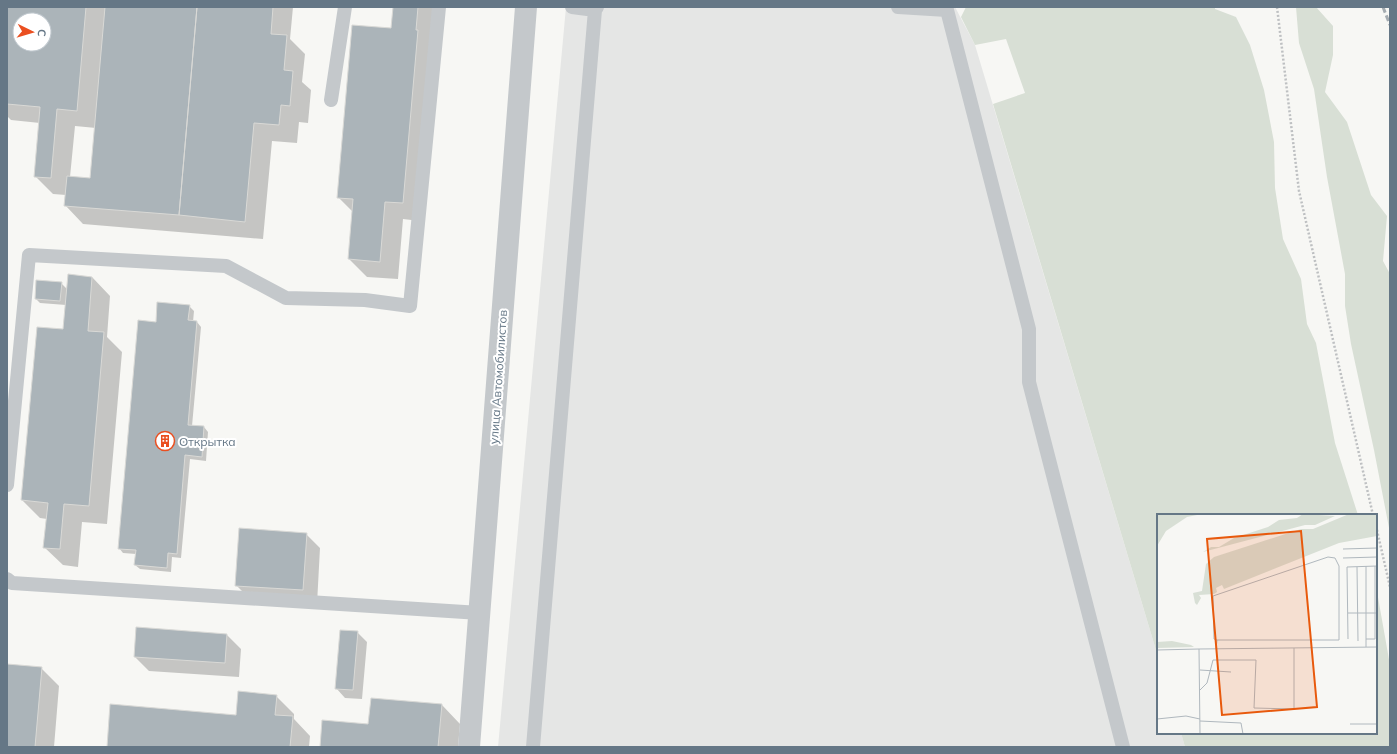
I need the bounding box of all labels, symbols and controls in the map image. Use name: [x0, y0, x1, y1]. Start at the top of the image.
north arrow: [12, 12, 52, 52]
text: С: [35, 29, 49, 38]
street label: улица Автомобилистов: [486, 309, 510, 445]
building icon: Открытка: [154, 430, 176, 452]
place label: Открытка: [179, 434, 236, 449]
inset map: [1157, 514, 1377, 734]

